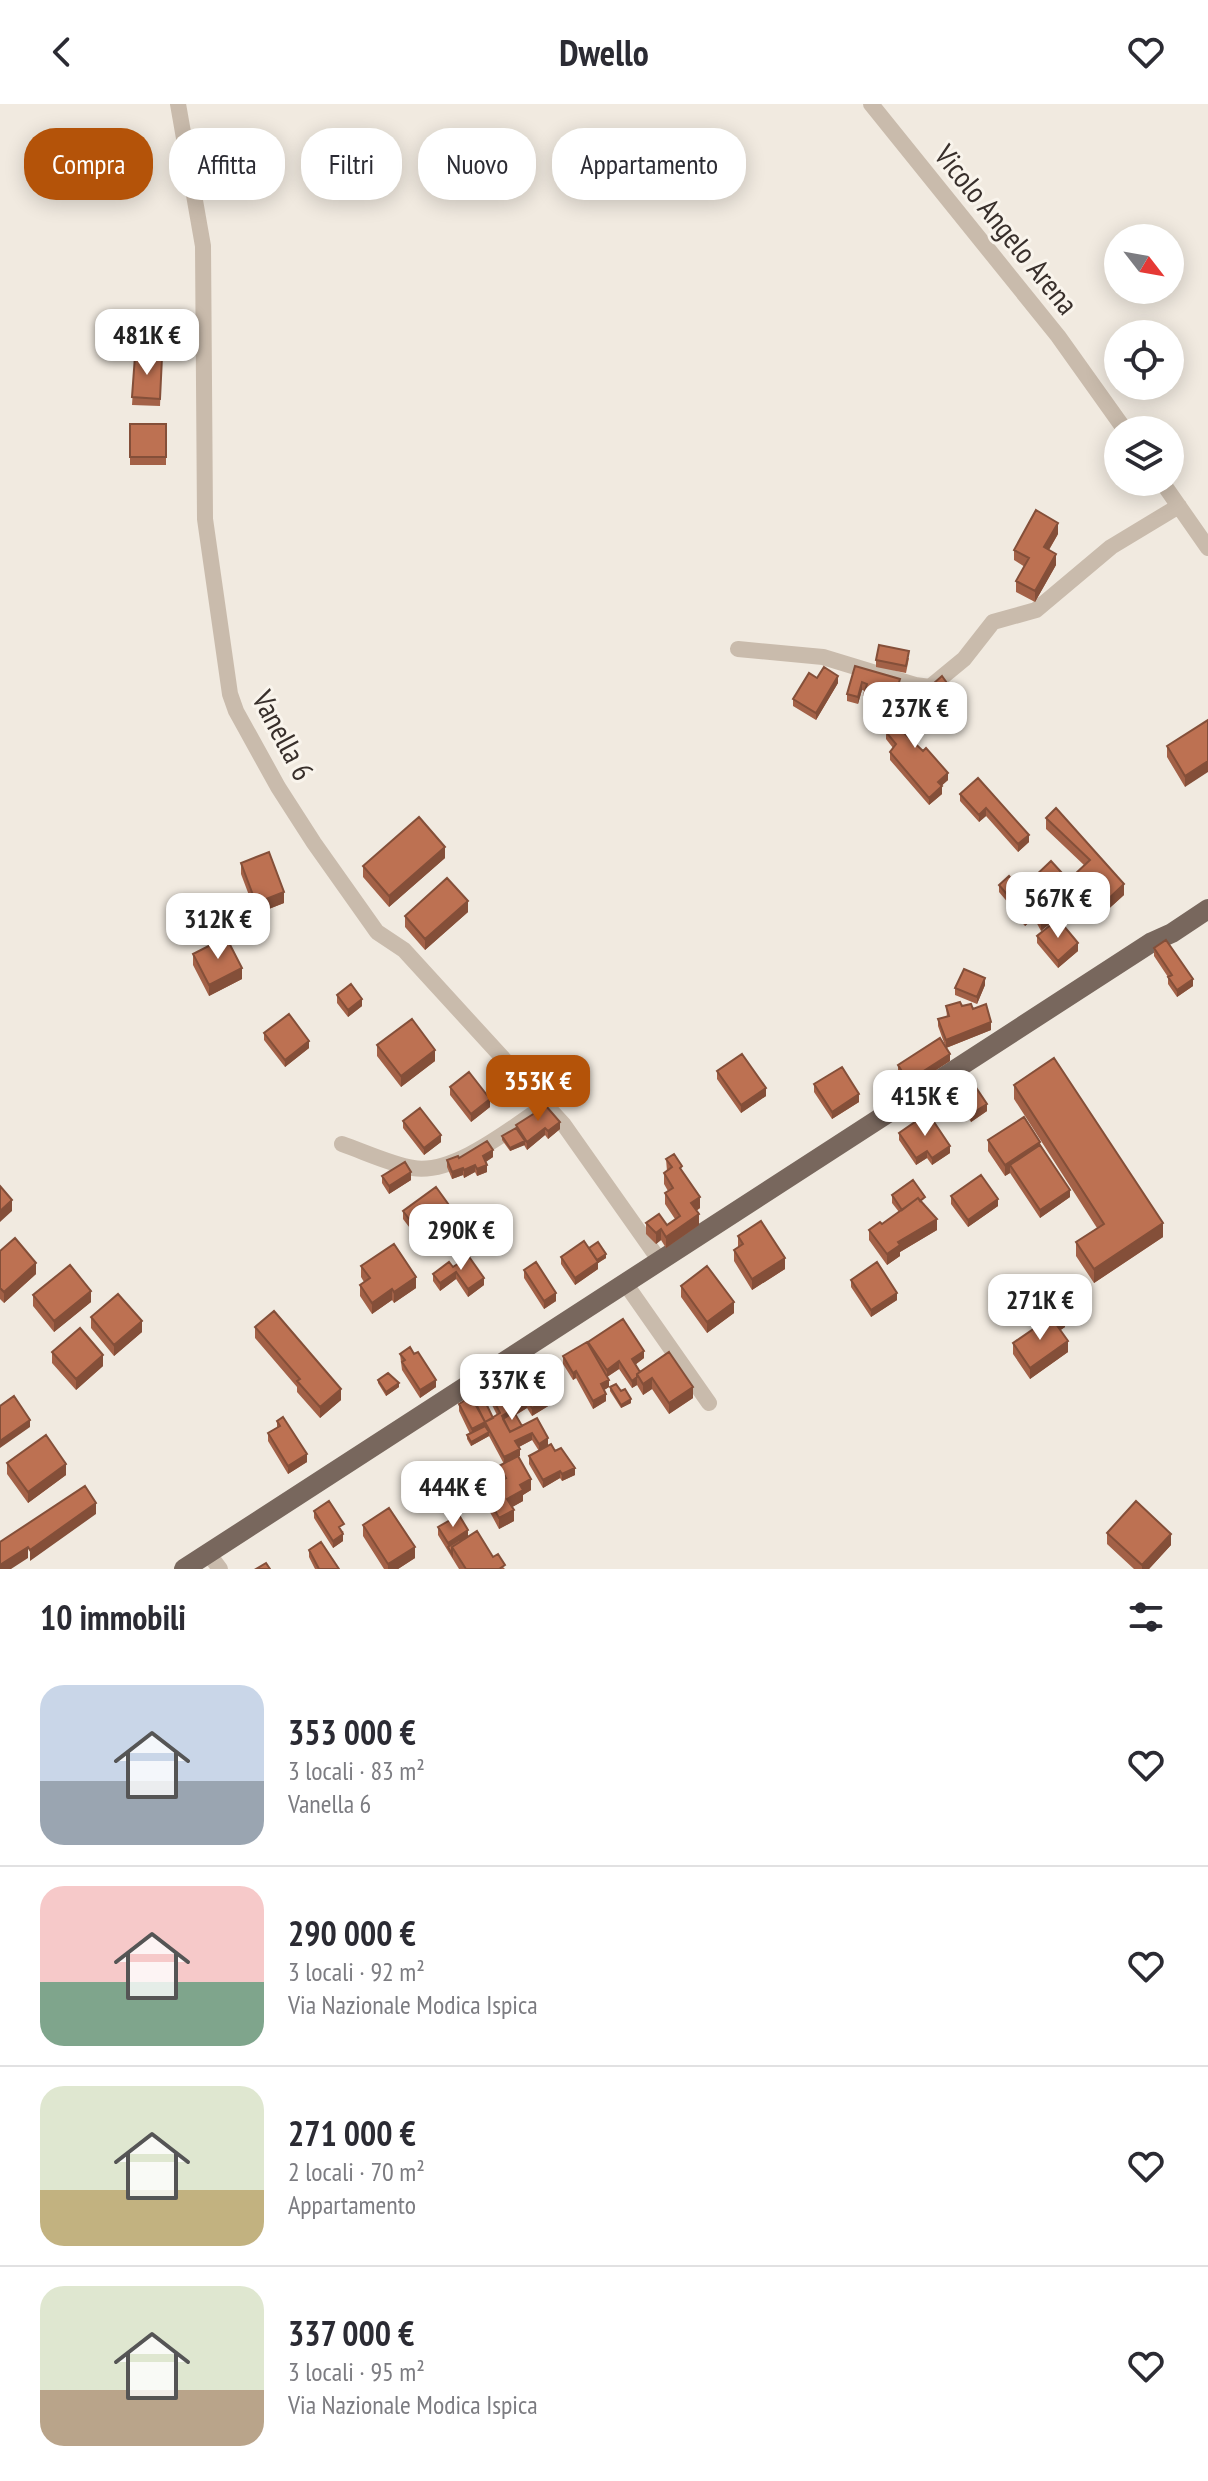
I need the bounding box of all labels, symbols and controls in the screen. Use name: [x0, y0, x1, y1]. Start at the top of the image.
text: Dwello: [559, 29, 649, 76]
icon: back: [40, 30, 84, 74]
icon: heart: [1124, 30, 1168, 74]
chip: Compra: [24, 128, 153, 200]
chip: Affitta: [169, 128, 285, 200]
chip: Filtri: [301, 128, 402, 200]
chip: Nuovo: [418, 128, 536, 200]
chip: Appartamento: [552, 128, 746, 200]
street label: Vicolo Angelo Arena: [926, 135, 1087, 322]
north arrow: [1104, 224, 1184, 304]
map controls: [1104, 224, 1184, 496]
pin: 481K €: [82, 309, 212, 377]
text: 481K €: [113, 318, 181, 351]
button: locate: [1104, 320, 1184, 400]
button: layers: [1104, 416, 1184, 496]
pin: 237K €: [850, 682, 980, 750]
street label: Vanella 6: [244, 683, 324, 787]
text: 237K €: [881, 691, 949, 724]
pin: 567K €: [993, 872, 1123, 940]
text: 567K €: [1024, 881, 1092, 914]
pin: 312K €: [153, 893, 283, 961]
text: 312K €: [184, 902, 252, 935]
pin: 353K €: [473, 1055, 603, 1123]
text: 353K €: [504, 1064, 572, 1097]
pin: 415K €: [860, 1070, 990, 1138]
text: 415K €: [891, 1079, 959, 1112]
pin: 290K €: [396, 1204, 526, 1272]
text: 290K €: [427, 1213, 495, 1246]
pin: 271K €: [975, 1274, 1105, 1342]
text: 271K €: [1006, 1283, 1074, 1316]
pin: 337K €: [447, 1354, 577, 1422]
text: 337K €: [478, 1363, 546, 1396]
pin: 444K €: [388, 1461, 518, 1529]
text: 444K €: [419, 1470, 487, 1503]
text: 10 immobili: [40, 1595, 186, 1639]
icon: filters: [1124, 1595, 1168, 1639]
text: 353 000 €: [288, 1710, 416, 1754]
icon: home: [104, 1717, 200, 1813]
icon: heart: [1124, 1743, 1168, 1787]
text: 3 locali · 83 m²: [288, 1754, 425, 1787]
text: Vanella 6: [288, 1787, 371, 1820]
text: 290 000 €: [288, 1911, 416, 1955]
icon: home: [104, 1918, 200, 2014]
icon: heart: [1124, 1944, 1168, 1988]
text: 3 locali · 92 m²: [288, 1955, 425, 1988]
text: Via Nazionale Modica Ispica: [288, 1988, 538, 2021]
text: 271 000 €: [288, 2111, 416, 2155]
icon: home: [104, 2118, 200, 2214]
icon: heart: [1124, 2144, 1168, 2188]
text: 2 locali · 70 m²: [288, 2155, 425, 2188]
text: Appartamento: [288, 2188, 416, 2221]
text: 337 000 €: [288, 2311, 414, 2355]
icon: home: [104, 2318, 200, 2414]
icon: heart: [1124, 2344, 1168, 2388]
text: 3 locali · 95 m²: [288, 2355, 425, 2388]
text: Via Nazionale Modica Ispica: [288, 2388, 538, 2421]

